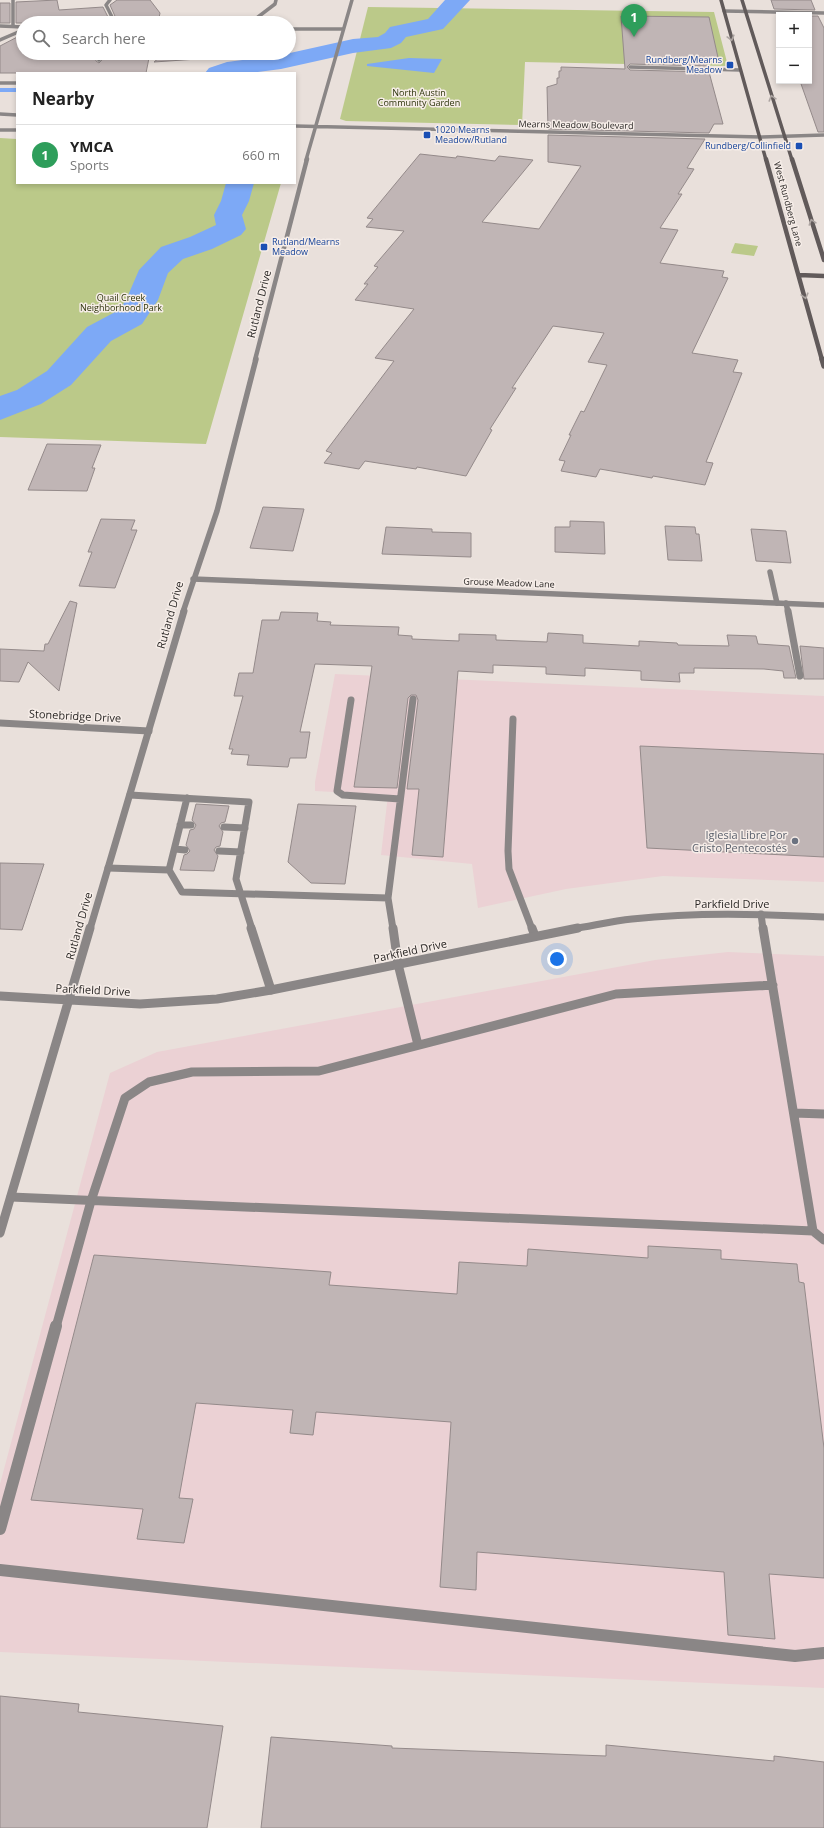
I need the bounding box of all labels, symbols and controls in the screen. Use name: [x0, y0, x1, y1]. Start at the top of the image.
pin: 1: [621, 4, 647, 37]
map controls: [776, 12, 812, 84]
button: +: [776, 12, 812, 48]
search box: [16, 16, 296, 60]
icon: search: [30, 27, 52, 49]
text: Search here: [62, 28, 146, 48]
one-way arrow: [726, 34, 735, 41]
button: −: [776, 48, 812, 84]
place label: Rundberg/Mearns Meadow: [646, 53, 722, 76]
marker: Rundberg/Mearns Meadow: [725, 60, 735, 70]
park label: North Austin Community Garden: [378, 86, 460, 109]
text: Nearby: [32, 87, 94, 110]
one-way arrow: [768, 95, 777, 102]
street label: Mearns Meadow Boulevard: [518, 117, 634, 132]
place label: 1020 Mearns Meadow/Rutland: [435, 123, 507, 146]
marker: 1020 Mearns Meadow/Rutland: [422, 130, 432, 140]
text: YMCA: [70, 136, 113, 156]
place label: Rundberg/Collinfield: [705, 139, 791, 152]
marker: Rundberg/Collinfield: [794, 141, 804, 151]
text: 1: [41, 146, 49, 164]
text: 660 m: [242, 146, 280, 164]
text: Sports: [70, 156, 109, 174]
street label: West Rundberg Lane: [771, 160, 806, 248]
one-way arrow: [808, 219, 817, 226]
place label: Rutland/Mearns Meadow: [272, 235, 340, 258]
marker: Rutland/Mearns Meadow: [259, 242, 269, 252]
street label: Rutland Drive: [243, 268, 274, 339]
park label: Quail Creek Neighborhood Park: [80, 291, 162, 314]
one-way arrow: [800, 293, 808, 299]
street label: Grouse Meadow Lane: [463, 574, 555, 591]
street label: Rutland Drive: [153, 579, 186, 650]
street label: Stonebridge Drive: [29, 706, 121, 725]
place label: Iglesia Libre Por Cristo Pentecostés: [692, 827, 788, 855]
marker: Iglesia Libre Por Cristo Pentecostés: [790, 836, 800, 846]
street label: Rutland Drive: [62, 890, 95, 961]
street label: Parkfield Drive: [695, 896, 769, 911]
street label: Parkfield Drive: [372, 935, 448, 966]
your location: [547, 949, 567, 969]
street label: Parkfield Drive: [55, 980, 131, 999]

